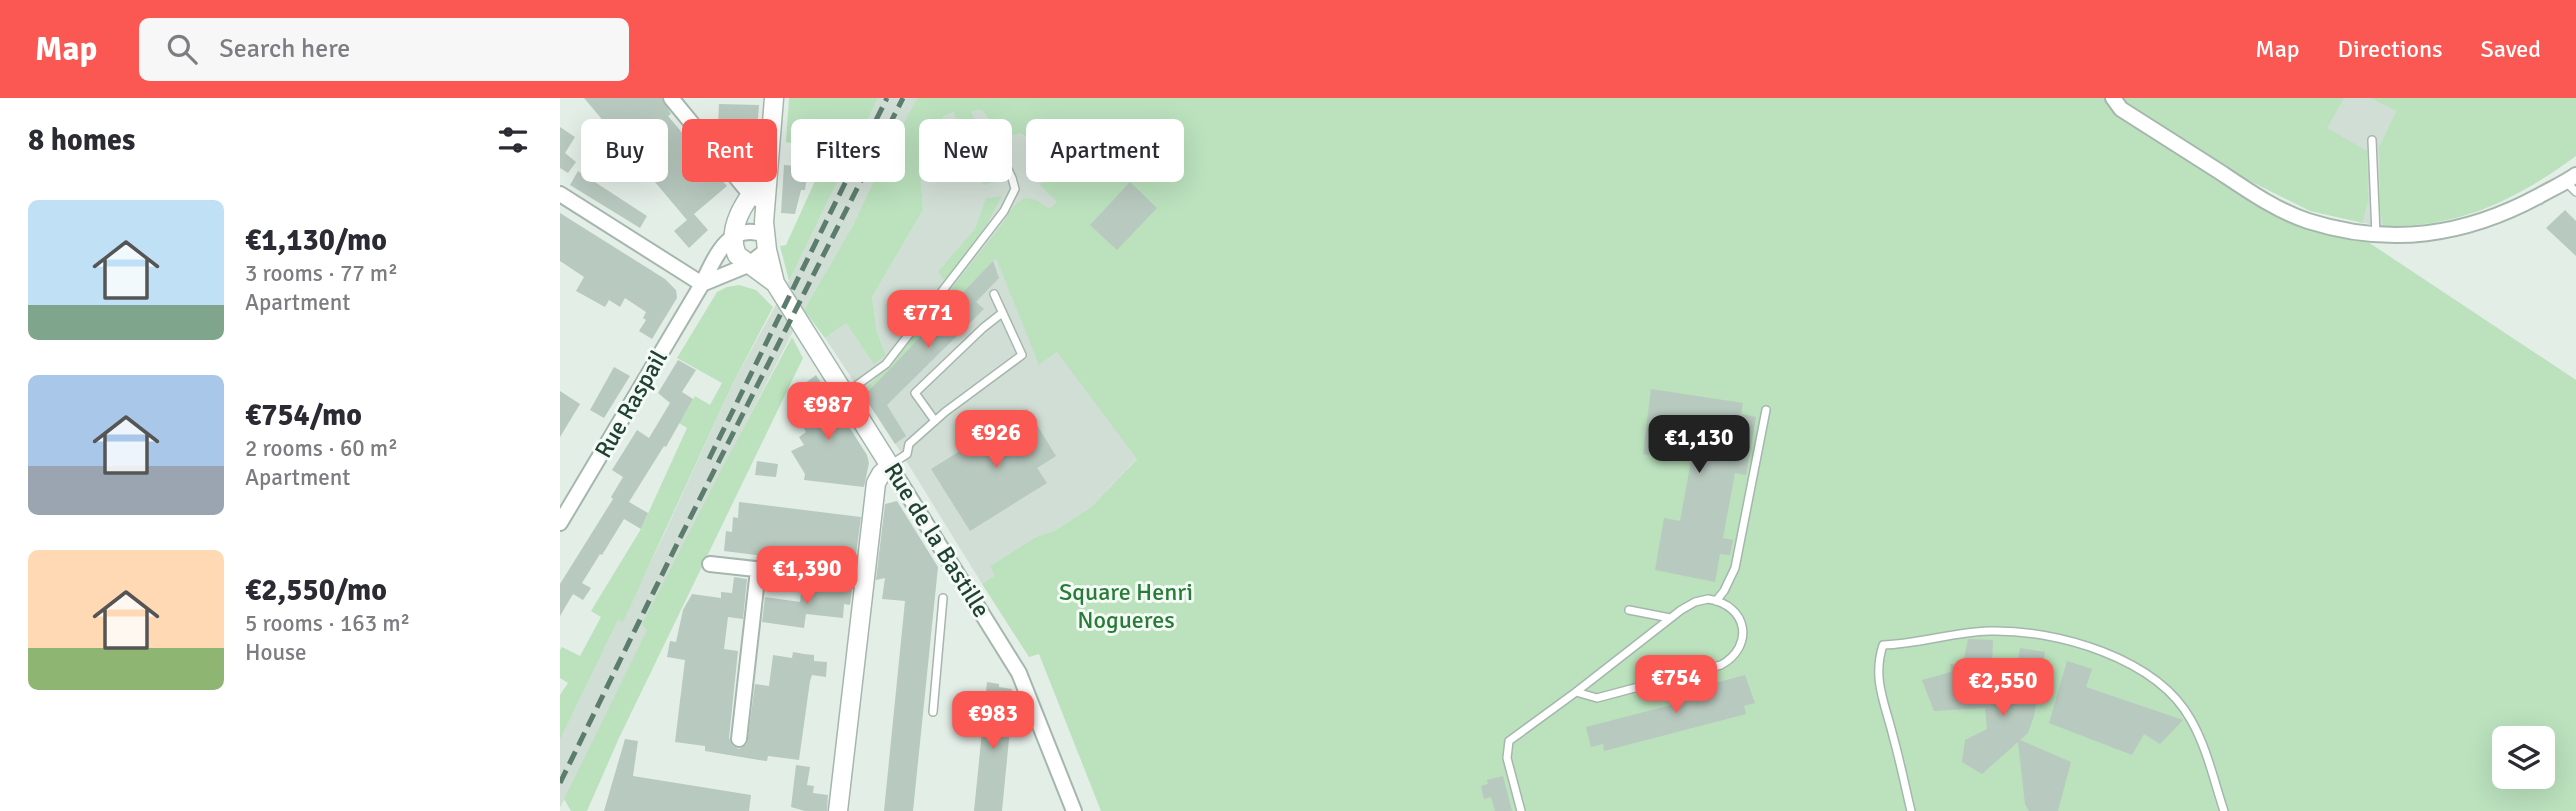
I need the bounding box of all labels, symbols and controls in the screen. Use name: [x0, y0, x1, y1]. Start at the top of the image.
search box: [139, 18, 629, 81]
text: Map: [35, 29, 97, 70]
icon: search: [163, 30, 201, 68]
text: Search here: [219, 33, 350, 65]
text: Map: [2255, 34, 2300, 64]
text: Directions: [2338, 34, 2443, 64]
text: Saved: [2481, 34, 2541, 64]
chip: Buy: [581, 119, 668, 182]
chip: Rent: [682, 119, 777, 182]
chip: Filters: [791, 119, 905, 182]
chip: New: [919, 119, 1012, 182]
chip: Apartment: [1026, 119, 1184, 182]
icon: filters: [494, 121, 532, 159]
text: 8 homes: [28, 122, 135, 159]
text: €1,130/mo: [245, 222, 387, 259]
icon: home: [84, 228, 168, 312]
text: 3 rooms · 77 m²: [245, 259, 398, 288]
text: Apartment: [245, 288, 350, 317]
pin: €771: [887, 290, 969, 350]
text: €771: [903, 298, 953, 327]
street label: Rue Raspail: [588, 345, 674, 463]
pin: €987: [787, 382, 869, 442]
text: €987: [803, 390, 853, 419]
text: €754/mo: [245, 397, 362, 434]
icon: home: [84, 403, 168, 487]
pin: €926: [955, 410, 1037, 470]
pin: €1,130: [1642, 416, 1756, 475]
text: €926: [971, 418, 1021, 447]
text: €1,130: [1665, 423, 1733, 452]
text: 2 rooms · 60 m²: [245, 434, 398, 463]
street label: Rue de la Bastille: [877, 457, 997, 623]
text: Apartment: [245, 463, 350, 492]
pin: €1,390: [750, 546, 864, 606]
text: €1,390: [773, 554, 841, 583]
text: €2,550/mo: [245, 572, 387, 609]
park label: Square Henri Nogueres: [1059, 577, 1193, 635]
icon: home: [84, 578, 168, 662]
text: 5 rooms · 163 m²: [245, 609, 410, 638]
text: House: [245, 638, 307, 667]
pin: €754: [1635, 656, 1717, 715]
pin: €2,550: [1946, 658, 2060, 718]
text: €754: [1651, 663, 1701, 692]
text: €2,550: [1969, 666, 2037, 695]
pin: €983: [952, 692, 1034, 751]
text: €983: [968, 699, 1018, 728]
map controls: [2492, 726, 2555, 789]
button: layers: [2492, 726, 2555, 789]

